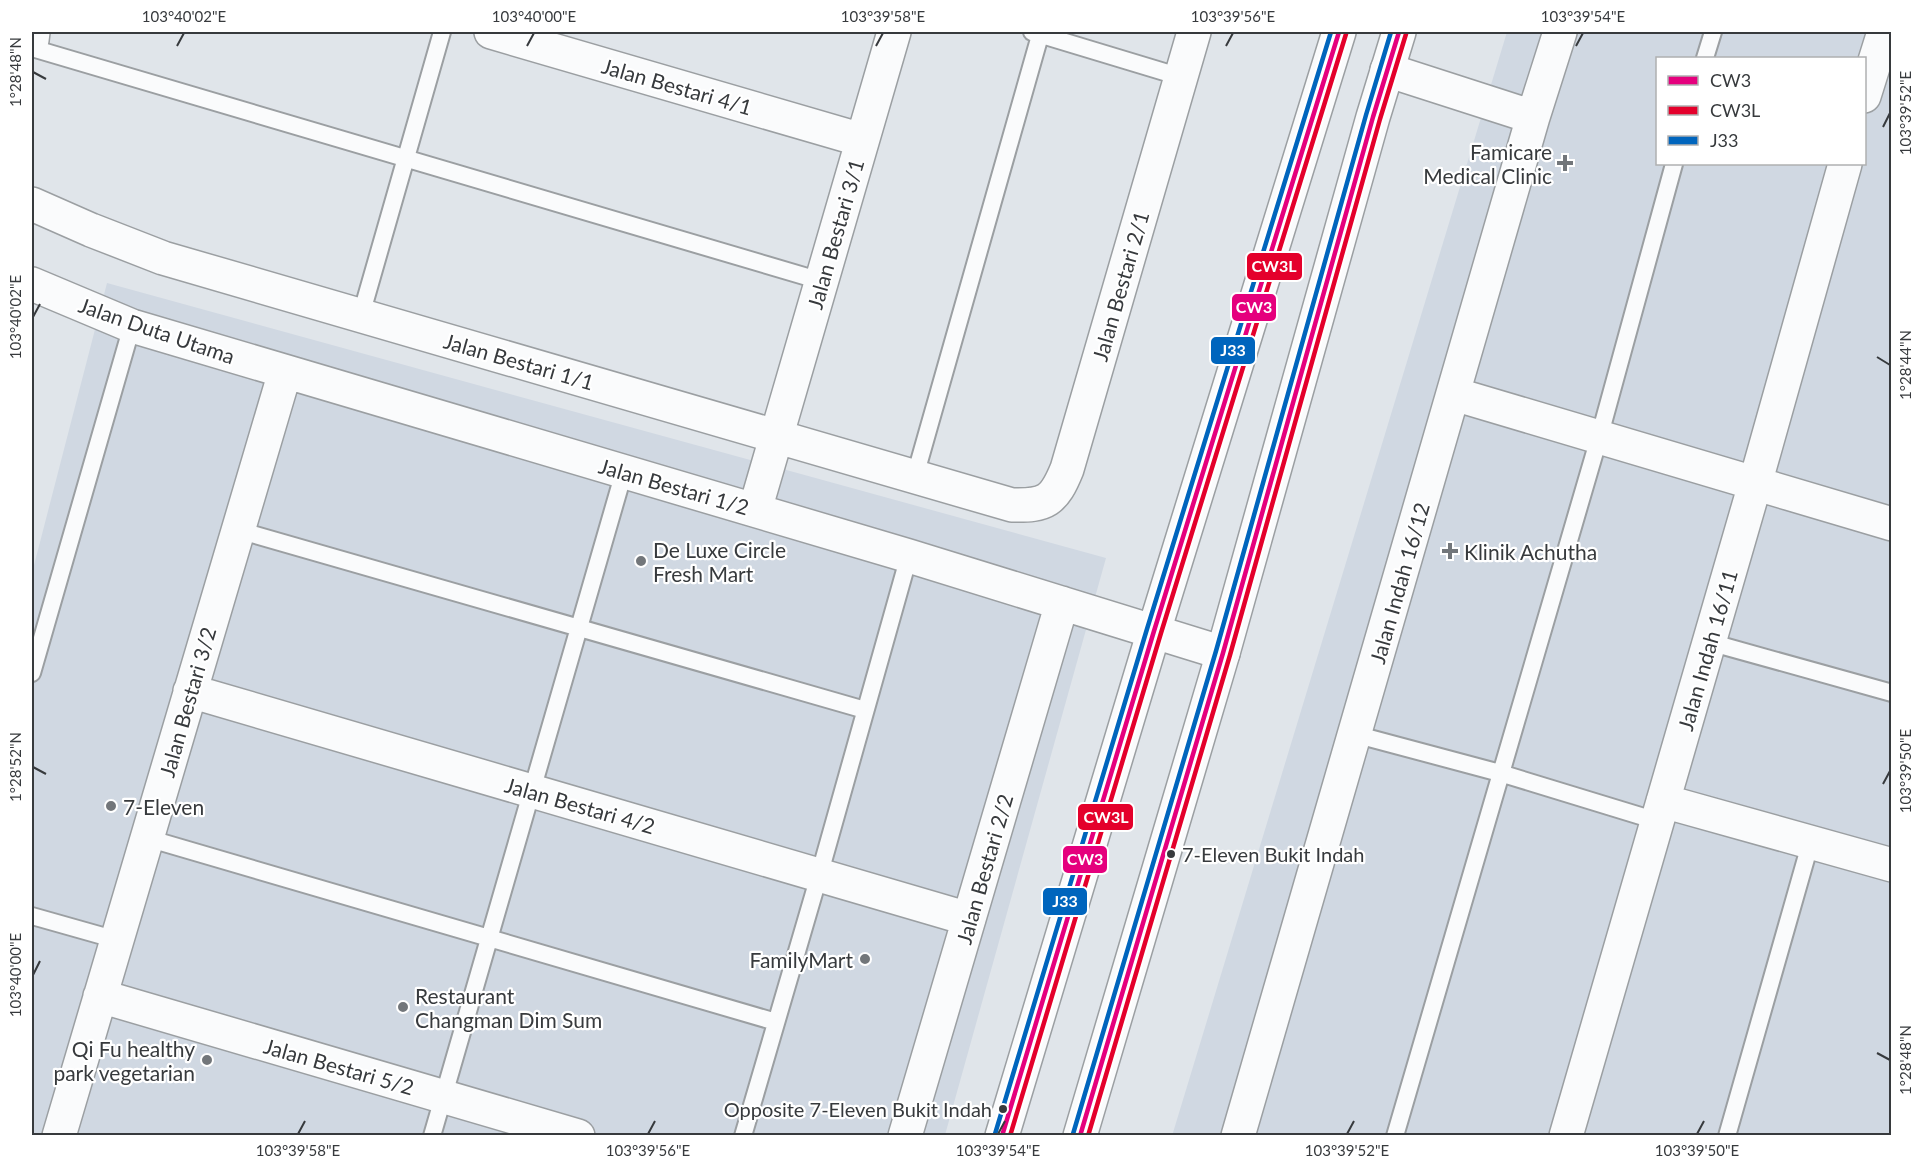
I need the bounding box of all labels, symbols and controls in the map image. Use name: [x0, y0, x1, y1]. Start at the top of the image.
text: 103°40'02"E: [142, 7, 226, 25]
text: 103°40'00"E: [492, 7, 576, 25]
text: 103°39'58"E: [841, 7, 925, 25]
text: 103°39'56"E: [1191, 7, 1275, 25]
text: 103°39'54"E: [1541, 7, 1625, 25]
text: 1°28'48"N: [6, 37, 24, 107]
street label: Jalan Bestari 4/1: [599, 53, 755, 119]
legend: [1656, 57, 1866, 165]
text: CW3: [1710, 69, 1751, 91]
text: 103°39'52"E: [1896, 71, 1914, 155]
text: CW3L: [1710, 99, 1760, 121]
text: J33: [1710, 129, 1739, 151]
place label: Famicare Medical Clinic: [1423, 139, 1552, 188]
marker: Famicare Medical Clinic: [1556, 154, 1574, 172]
street label: Jalan Bestari 3/1: [802, 156, 868, 312]
street label: Jalan Bestari 2/1: [1087, 208, 1153, 364]
line badge: CW3L: [1246, 252, 1303, 281]
text: CW3L: [1252, 256, 1297, 275]
text: 103°40'02"E: [6, 275, 24, 359]
street label: Jalan Duta Utama: [76, 292, 238, 368]
line badge: CW3: [1231, 293, 1277, 322]
text: CW3: [1236, 297, 1272, 316]
street label: Jalan Bestari 1/1: [441, 328, 597, 394]
text: 1°28'44"N: [1896, 330, 1914, 400]
line badge: J33: [1210, 336, 1256, 365]
text: J33: [1220, 340, 1246, 359]
street label: Jalan Bestari 1/2: [596, 453, 752, 519]
street label: Jalan Indah 16/12: [1364, 500, 1434, 666]
place label: De Luxe Circle Fresh Mart: [653, 537, 786, 586]
place label: Klinik Achutha: [1464, 539, 1597, 564]
marker: Klinik Achutha: [1441, 542, 1459, 560]
marker: De Luxe Circle Fresh Mart: [634, 554, 648, 568]
street label: Jalan Indah 16/11: [1672, 567, 1742, 733]
street label: Jalan Bestari 3/2: [154, 624, 220, 780]
text: 103°39'50"E: [1896, 729, 1914, 813]
text: 1°28'52"N: [6, 732, 24, 802]
street label: Jalan Bestari 4/2: [502, 772, 658, 838]
street label: Jalan Bestari 2/2: [951, 791, 1017, 947]
place label: 7-Eleven: [123, 794, 204, 819]
marker: 7-Eleven: [104, 799, 118, 813]
line badge: CW3L: [1077, 803, 1134, 831]
text: CW3L: [1084, 807, 1129, 826]
place label: 7-Eleven Bukit Indah: [1182, 842, 1364, 866]
line badge: CW3: [1062, 845, 1108, 874]
marker: 7-Eleven Bukit Indah: [1165, 848, 1177, 860]
text: CW3: [1067, 849, 1103, 868]
line badge: J33: [1042, 887, 1088, 916]
text: J33: [1052, 891, 1078, 910]
text: 103°40'00"E: [6, 933, 24, 1017]
place label: FamilyMart: [750, 947, 853, 972]
marker: FamilyMart: [858, 952, 872, 966]
place label: Restaurant Changman Dim Sum: [415, 983, 602, 1032]
marker: Restaurant Changman Dim Sum: [396, 1000, 410, 1014]
text: 1°28'48"N: [1896, 1025, 1914, 1095]
street label: Jalan Bestari 5/2: [261, 1033, 417, 1099]
place label: Qi Fu healthy park vegetarian: [53, 1036, 195, 1085]
marker: Qi Fu healthy park vegetarian: [200, 1053, 214, 1067]
place label: Opposite 7-Eleven Bukit Indah: [724, 1097, 992, 1121]
marker: Opposite 7-Eleven Bukit Indah: [997, 1103, 1009, 1115]
text: 103°39'58"E: [256, 1141, 340, 1159]
text: 103°39'56"E: [606, 1141, 690, 1159]
text: 103°39'54"E: [956, 1141, 1040, 1159]
text: 103°39'52"E: [1305, 1141, 1389, 1159]
text: 103°39'50"E: [1655, 1141, 1739, 1159]

